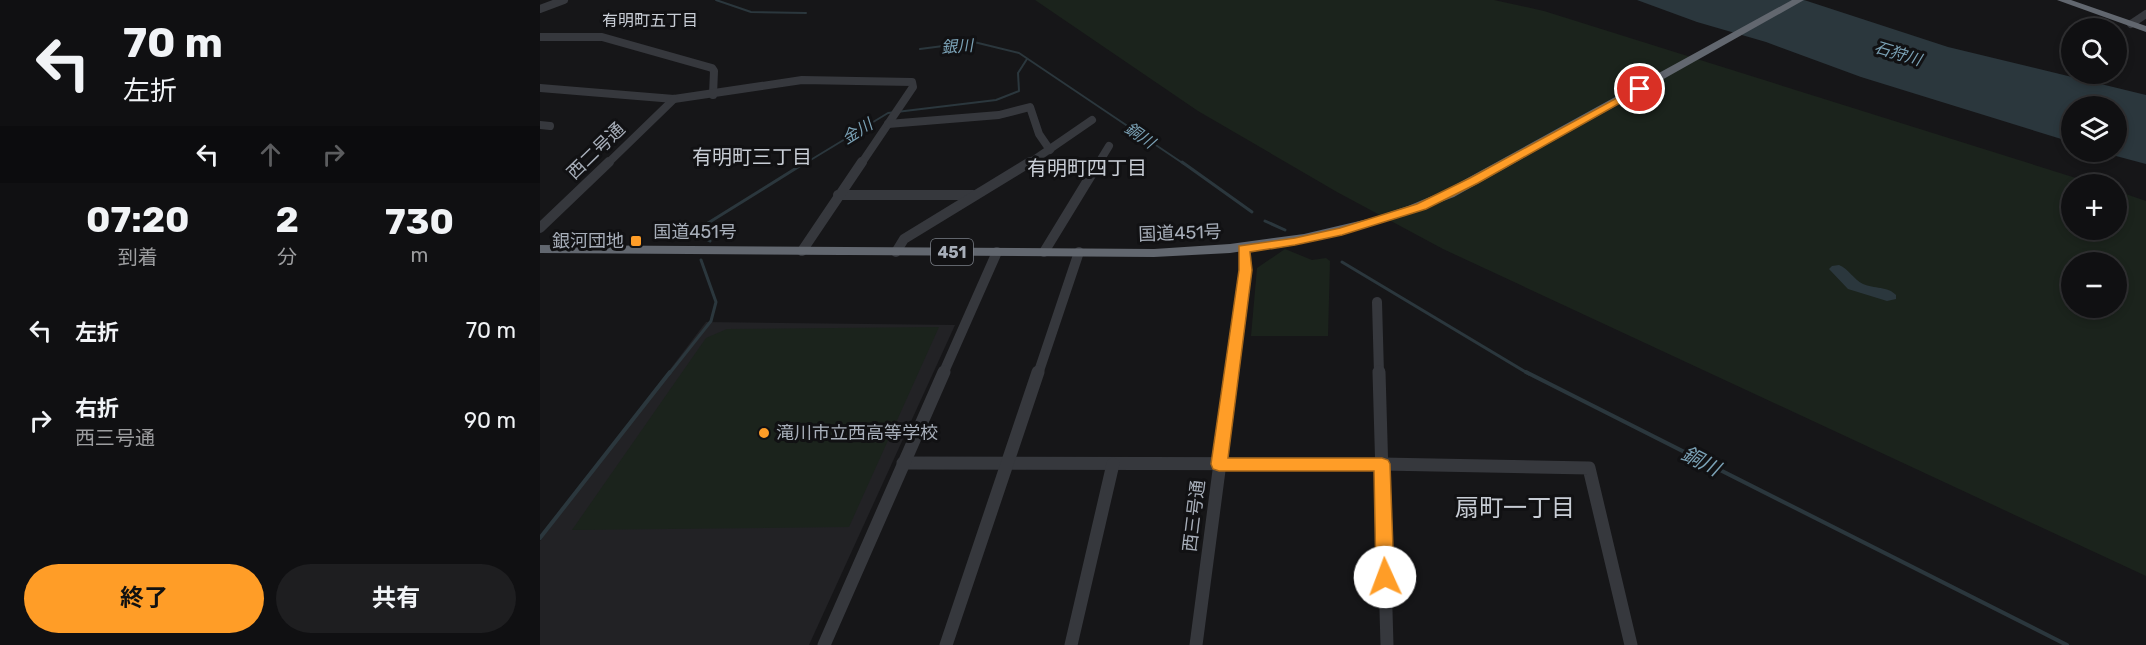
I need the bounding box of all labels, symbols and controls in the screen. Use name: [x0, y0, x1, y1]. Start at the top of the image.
district label: 有明町五丁目: [602, 11, 698, 30]
text: 70 m: [123, 18, 223, 68]
map controls: [2061, 18, 2127, 318]
button: search: [2061, 18, 2127, 84]
icon: left: [24, 24, 102, 102]
water label: 銀川: [940, 36, 976, 57]
water label: 石狩川: [1872, 37, 1925, 70]
pin: [1614, 63, 1665, 114]
icon: arrive: [1623, 72, 1656, 105]
text: 左折: [123, 75, 177, 107]
button: layers: [2061, 96, 2127, 162]
water label: 金川: [839, 114, 878, 148]
street label: 西二号通: [562, 118, 630, 184]
water label: 銅川: [1121, 119, 1160, 153]
icon: left: [191, 138, 224, 171]
icon: ahead: [254, 138, 287, 171]
icon: right: [317, 138, 350, 171]
district label: 有明町三丁目: [692, 145, 812, 169]
district label: 有明町四丁目: [1027, 156, 1147, 180]
button: +: [2061, 174, 2127, 240]
text: 07:20: [86, 198, 190, 241]
text: 2: [276, 198, 299, 241]
text: 730: [385, 200, 454, 243]
street label: 国道451号: [653, 221, 737, 243]
street label: 国道451号: [1138, 221, 1222, 245]
place label: 銀河団地: [552, 230, 624, 252]
marker: 銀河団地: [629, 234, 643, 248]
road number: 451: [931, 239, 973, 265]
text: m: [411, 243, 428, 267]
text: 到着: [118, 245, 158, 269]
text: 分: [277, 245, 297, 269]
button: −: [2061, 252, 2127, 318]
icon: left: [24, 314, 57, 347]
text: 70 m: [466, 317, 516, 344]
text: 左折: [75, 319, 119, 346]
text: 右折: [75, 395, 119, 422]
icon: right: [24, 404, 57, 437]
text: 90 m: [464, 407, 516, 434]
place label: 滝川市立西高等学校: [776, 422, 938, 444]
text: 西三号通: [75, 426, 155, 450]
marker: 滝川市立西高等学校: [757, 426, 771, 440]
water label: 銅川: [1678, 441, 1726, 482]
street label: 西三号通: [1179, 479, 1209, 553]
district label: 扇町一丁目: [1455, 494, 1575, 522]
position arrow: [1353, 545, 1417, 609]
button: 終了: [24, 564, 264, 633]
button: 共有: [276, 564, 516, 633]

